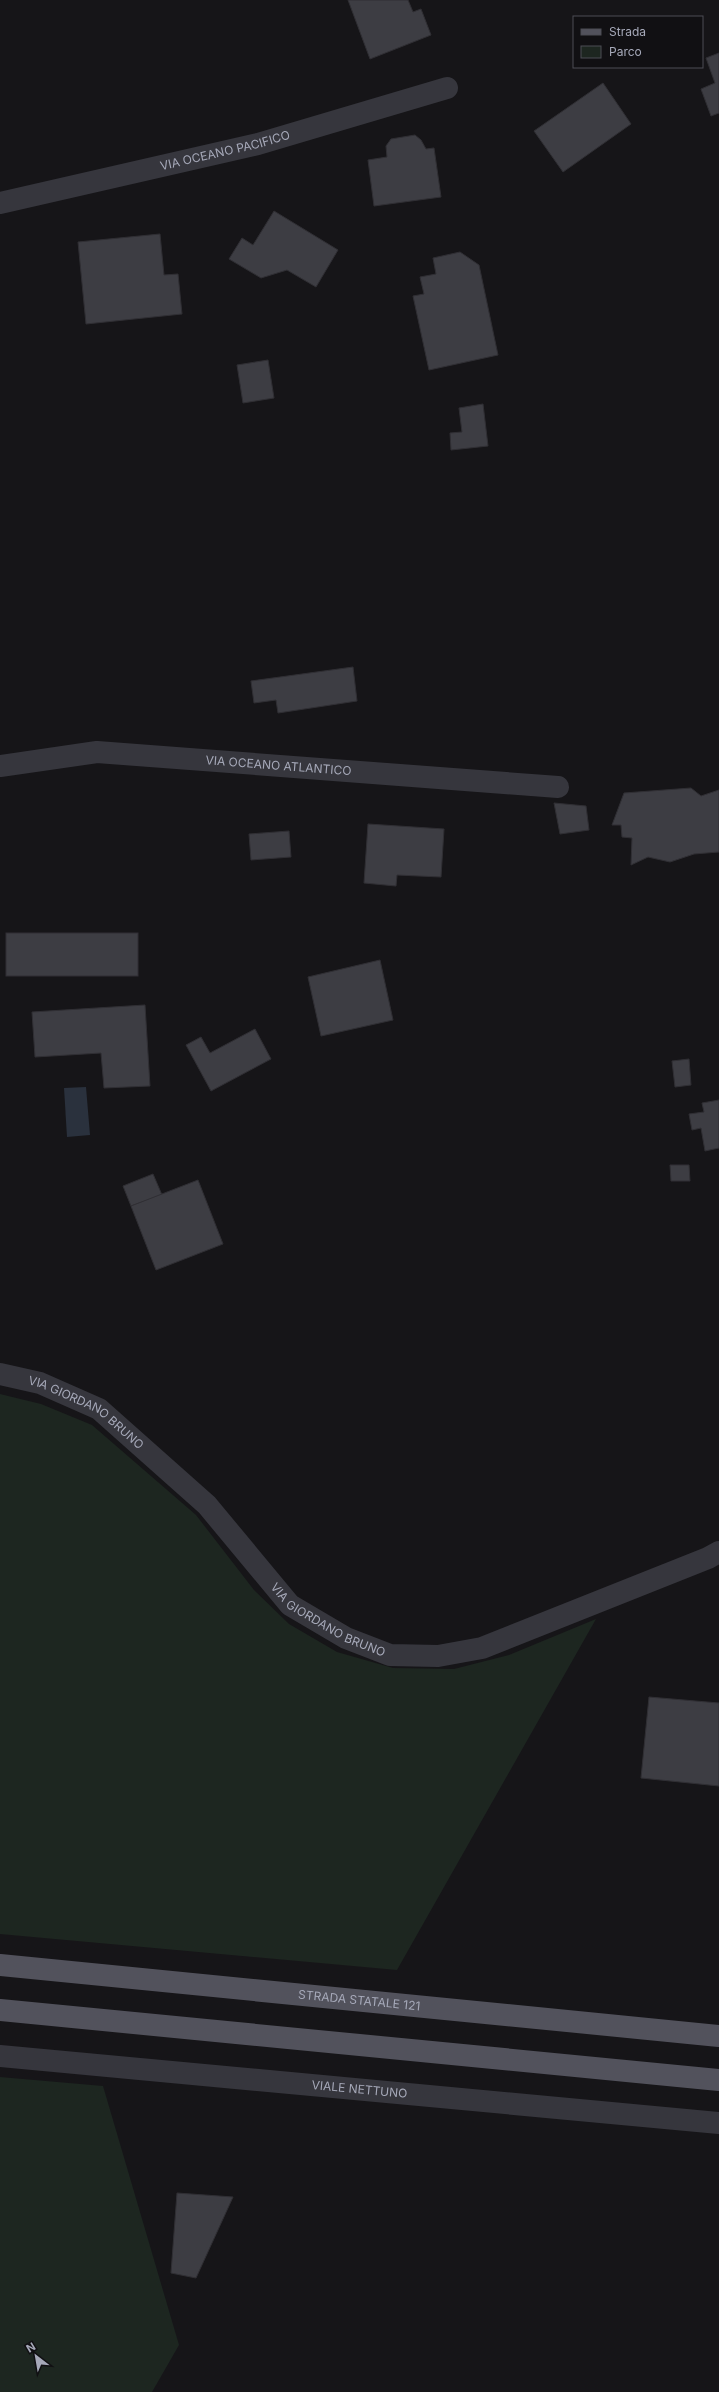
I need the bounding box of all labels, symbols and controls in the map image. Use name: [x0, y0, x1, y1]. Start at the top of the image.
legend: [573, 16, 703, 68]
text: Strada: [609, 24, 646, 39]
text: Parco: [609, 44, 642, 59]
street label: VIA OCEANO PACIFICO: [158, 127, 292, 173]
street label: VIA OCEANO ATLANTICO: [205, 752, 352, 778]
street label: VIA GIORDANO BRUNO: [27, 1373, 147, 1452]
street label: VIA GIORDANO BRUNO: [268, 1579, 388, 1660]
street label: STRADA STATALE 121: [298, 1986, 421, 2013]
street label: VIALE NETTUNO: [311, 2077, 408, 2101]
north arrow: [16, 2336, 56, 2376]
text: N: [24, 2339, 38, 2356]

